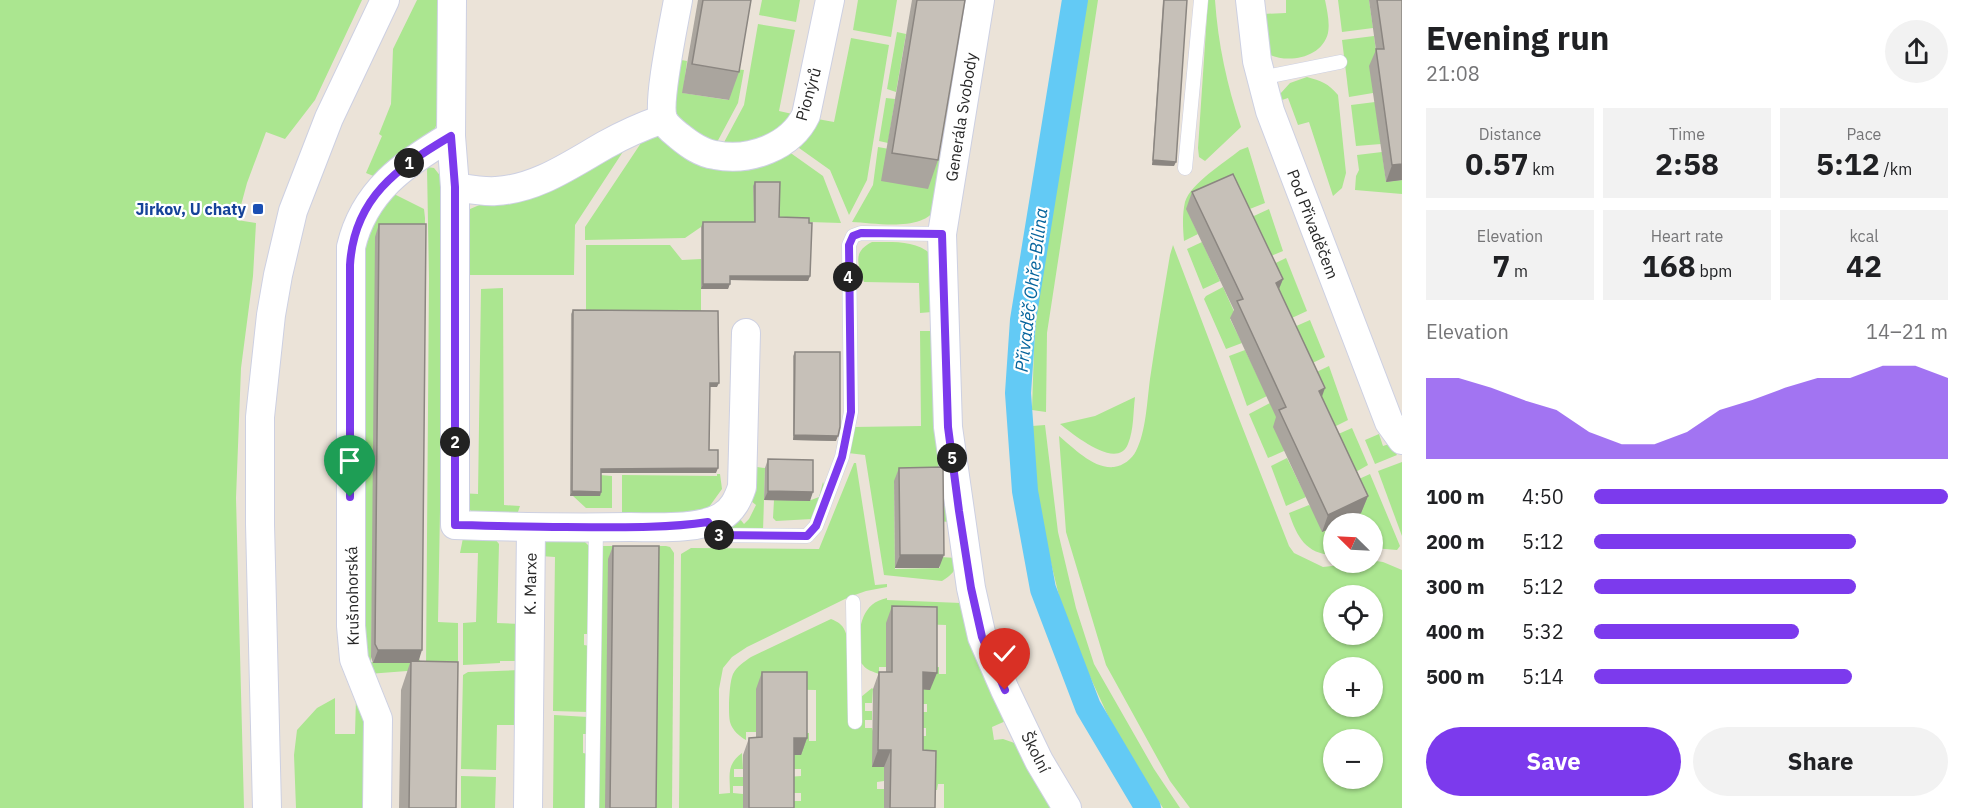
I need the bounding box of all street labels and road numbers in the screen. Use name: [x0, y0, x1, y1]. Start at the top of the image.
street label: Generála Svobody: [941, 51, 981, 183]
street label: Pionýrů: [791, 65, 825, 123]
street label: Pod Přivaděčem: [1283, 166, 1343, 282]
street label: Krušnohorská: [341, 546, 363, 646]
street label: K. Marxe: [519, 552, 541, 615]
street label: Školní: [1017, 727, 1056, 776]

